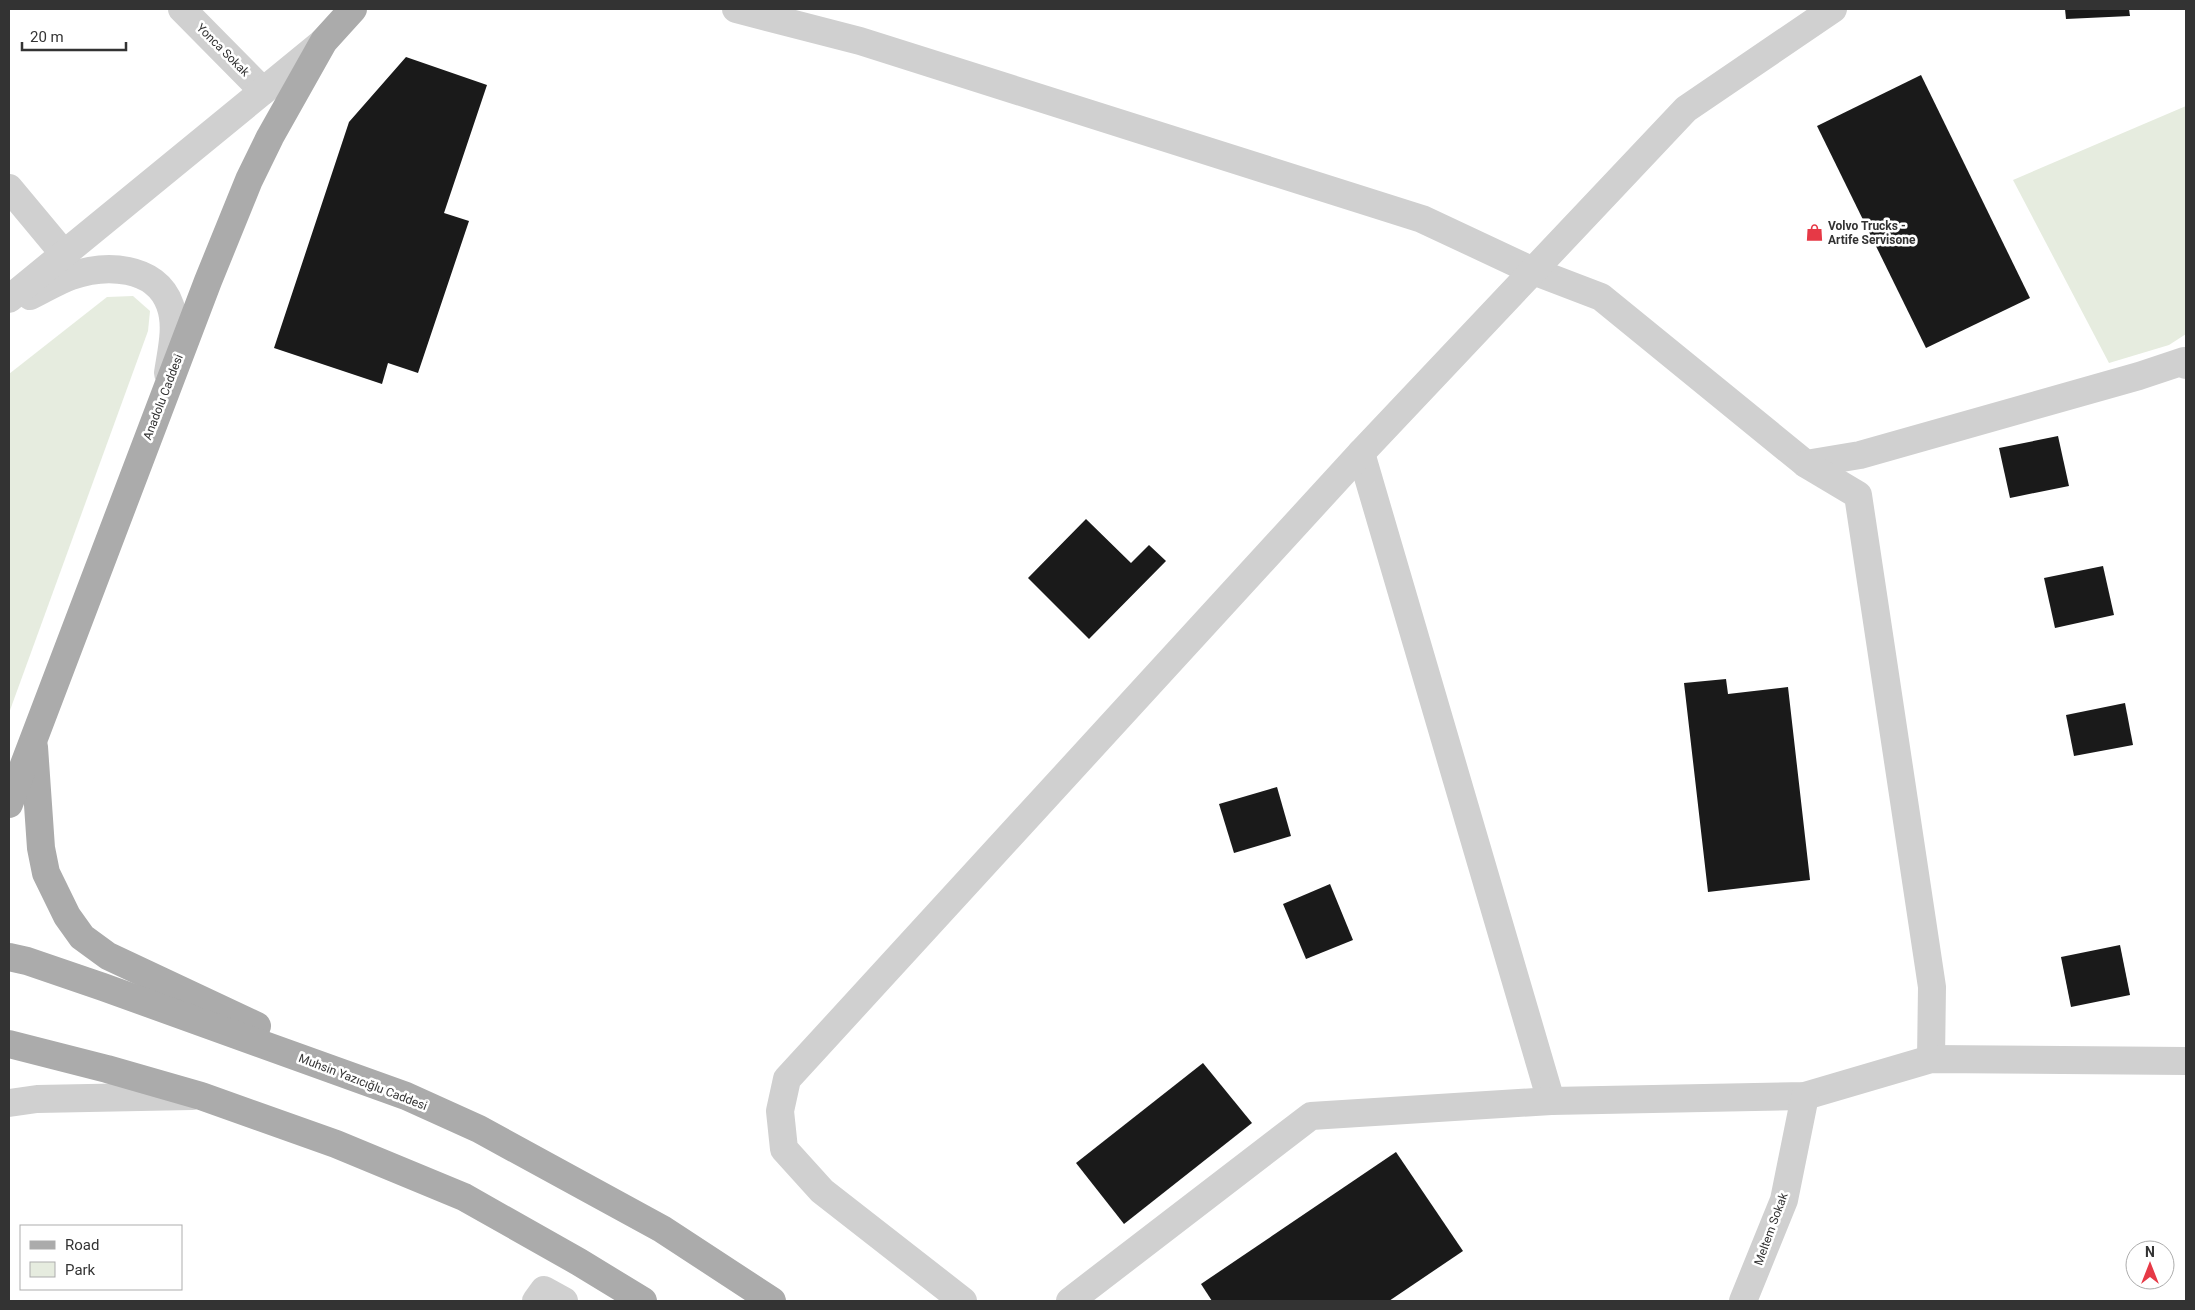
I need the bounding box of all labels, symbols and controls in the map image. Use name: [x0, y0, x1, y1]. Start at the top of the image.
scale bar: [22, 20, 126, 52]
street label: Yonca Sokak: [194, 21, 253, 80]
text: 20 m: [30, 28, 64, 46]
place label: Volvo Trucks - Artife Servisone: [1828, 219, 1916, 247]
shop icon: Volvo Trucks - Artife Servisone: [1804, 223, 1824, 243]
street label: Anadolu Caddesi: [140, 352, 186, 442]
street label: Muhsin Yazıcığlu Caddesi: [297, 1051, 429, 1113]
street label: Meltem Sokak: [1751, 1190, 1791, 1267]
legend: [20, 1225, 182, 1290]
text: Road: [65, 1236, 99, 1254]
north arrow: [2125, 1240, 2175, 1290]
text: N: [2145, 1244, 2155, 1260]
text: Park: [65, 1261, 96, 1279]

